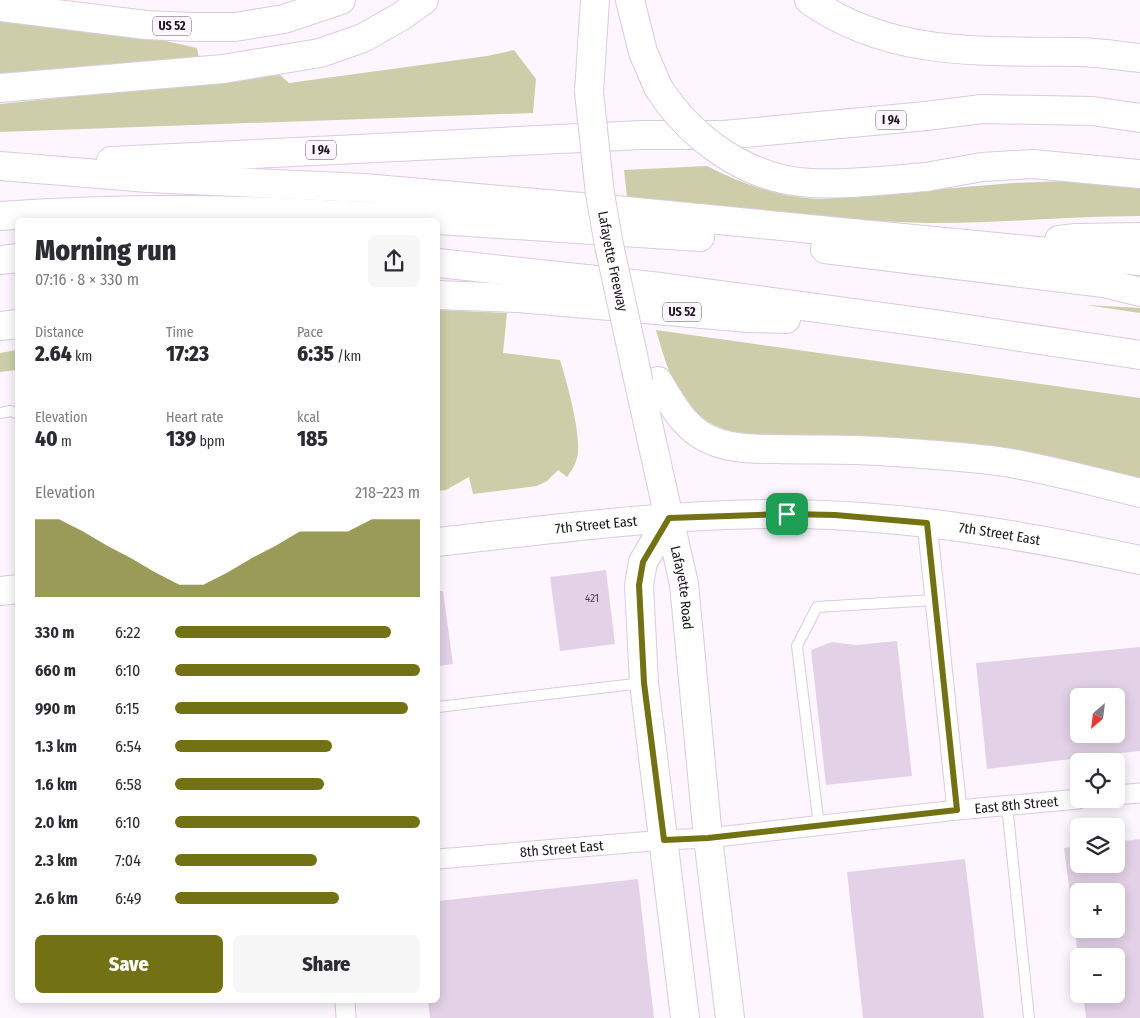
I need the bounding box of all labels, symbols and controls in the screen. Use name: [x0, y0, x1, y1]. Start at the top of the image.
road number: US 52: [153, 16, 191, 36]
road number: I 94: [876, 110, 906, 130]
road number: I 94: [306, 140, 336, 160]
street label: Lafayette Freeway: [595, 210, 632, 314]
text: Morning run: [35, 234, 176, 267]
button: share: [368, 235, 420, 287]
text: 07:16 · 8 × 330 m: [35, 270, 139, 289]
road number: US 52: [663, 302, 701, 322]
text: Distance: [35, 324, 84, 341]
text: Time: [166, 324, 194, 341]
text: Pace: [297, 324, 323, 341]
text: 2.64: [35, 341, 72, 367]
text: 17:23: [166, 341, 209, 367]
text: 6:35: [297, 341, 334, 367]
text: km: [72, 348, 92, 365]
text: /km: [334, 348, 361, 365]
text: Elevation: [35, 409, 88, 426]
text: Heart rate: [166, 409, 223, 426]
text: kcal: [297, 409, 320, 426]
text: 40: [35, 426, 58, 452]
text: 139: [166, 426, 196, 452]
text: 185: [297, 426, 328, 452]
text: m: [58, 433, 72, 450]
text: bpm: [196, 433, 225, 450]
text: Elevation: [35, 483, 95, 502]
text: 218–223 m: [355, 483, 420, 502]
pin: [766, 493, 808, 535]
icon: arrive: [773, 500, 801, 528]
street label: 7th Street East: [554, 512, 638, 537]
street label: 7th Street East: [958, 519, 1042, 549]
street label: Lafayette Road: [667, 544, 697, 630]
house number: 421: [585, 592, 599, 605]
text: 330 m: [35, 623, 74, 642]
text: 6:22: [115, 623, 140, 642]
text: 660 m: [35, 661, 76, 680]
text: 6:10: [115, 661, 140, 680]
north arrow: [1070, 688, 1125, 742]
map controls: [1070, 688, 1125, 1003]
text: 990 m: [35, 699, 76, 718]
text: 6:15: [115, 699, 139, 718]
text: 1.3 km: [35, 737, 77, 756]
text: 6:54: [115, 737, 141, 756]
button: locate: [1070, 753, 1125, 808]
text: 1.6 km: [35, 775, 77, 794]
text: 6:58: [115, 775, 142, 794]
street label: East 8th Street: [974, 792, 1059, 817]
text: 2.0 km: [35, 813, 78, 832]
text: 6:10: [115, 813, 140, 832]
button: layers: [1070, 818, 1125, 873]
street label: 8th Street East: [519, 837, 604, 861]
text: 2.3 km: [35, 851, 78, 870]
text: 7:04: [115, 851, 141, 870]
button: +: [1070, 883, 1125, 938]
text: 2.6 km: [35, 889, 78, 908]
text: 6:49: [115, 889, 141, 908]
button: Save: [35, 935, 223, 993]
button: Share: [233, 935, 420, 993]
button: −: [1070, 948, 1125, 1003]

